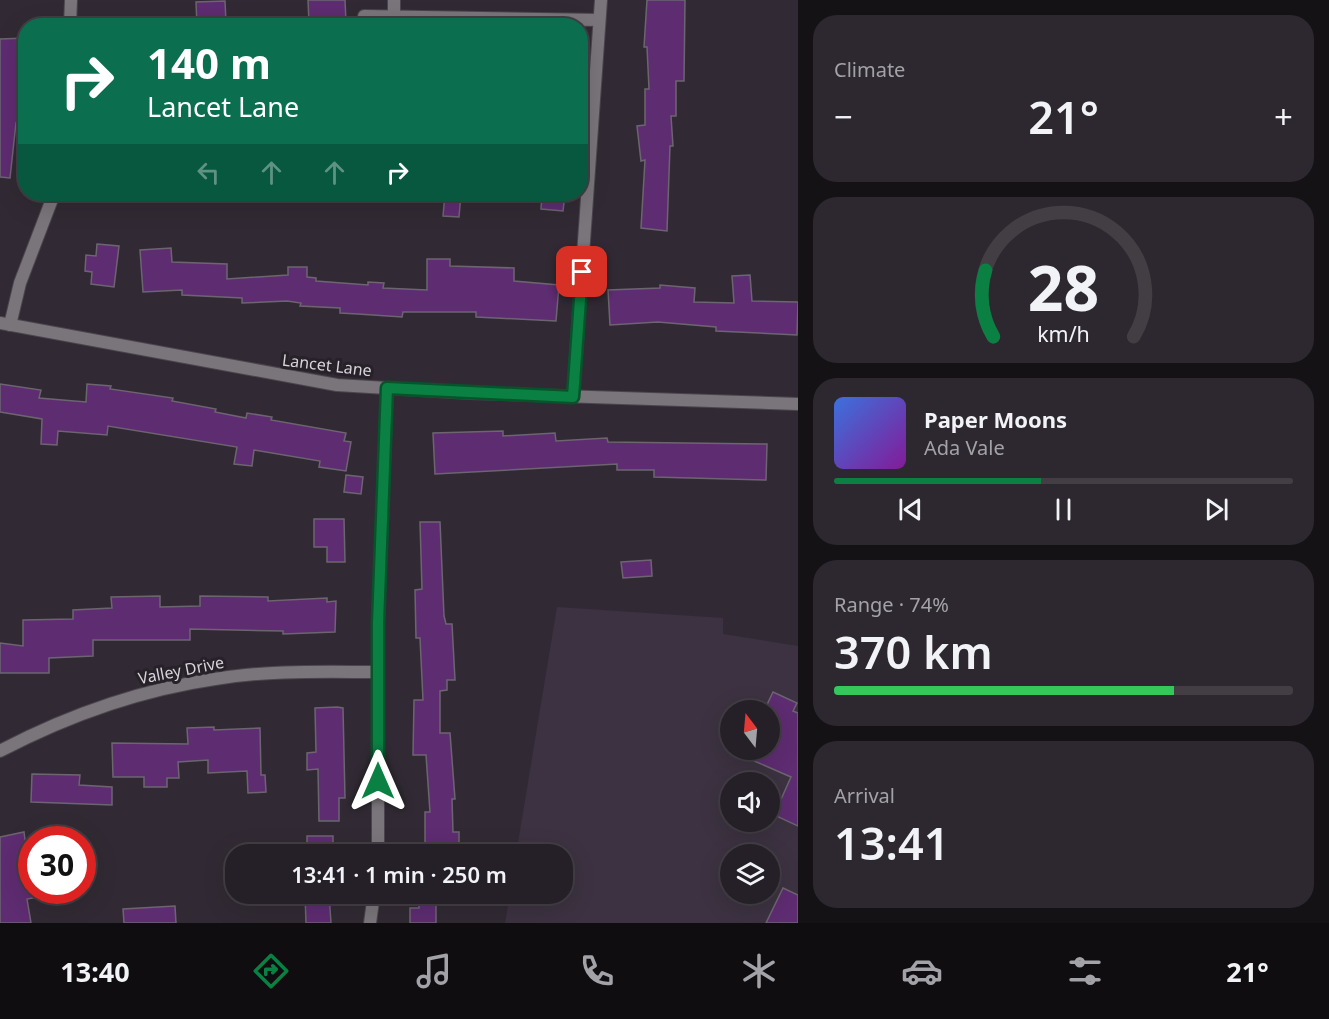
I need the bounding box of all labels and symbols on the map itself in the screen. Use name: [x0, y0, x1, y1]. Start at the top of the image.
pin: [556, 246, 607, 297]
street label: Lancet Lane: [281, 349, 373, 381]
street label: Valley Drive: [136, 651, 226, 689]
north arrow: [720, 700, 780, 760]
position arrow: [346, 749, 410, 813]
speed limit sign: 30: [18, 826, 96, 904]

